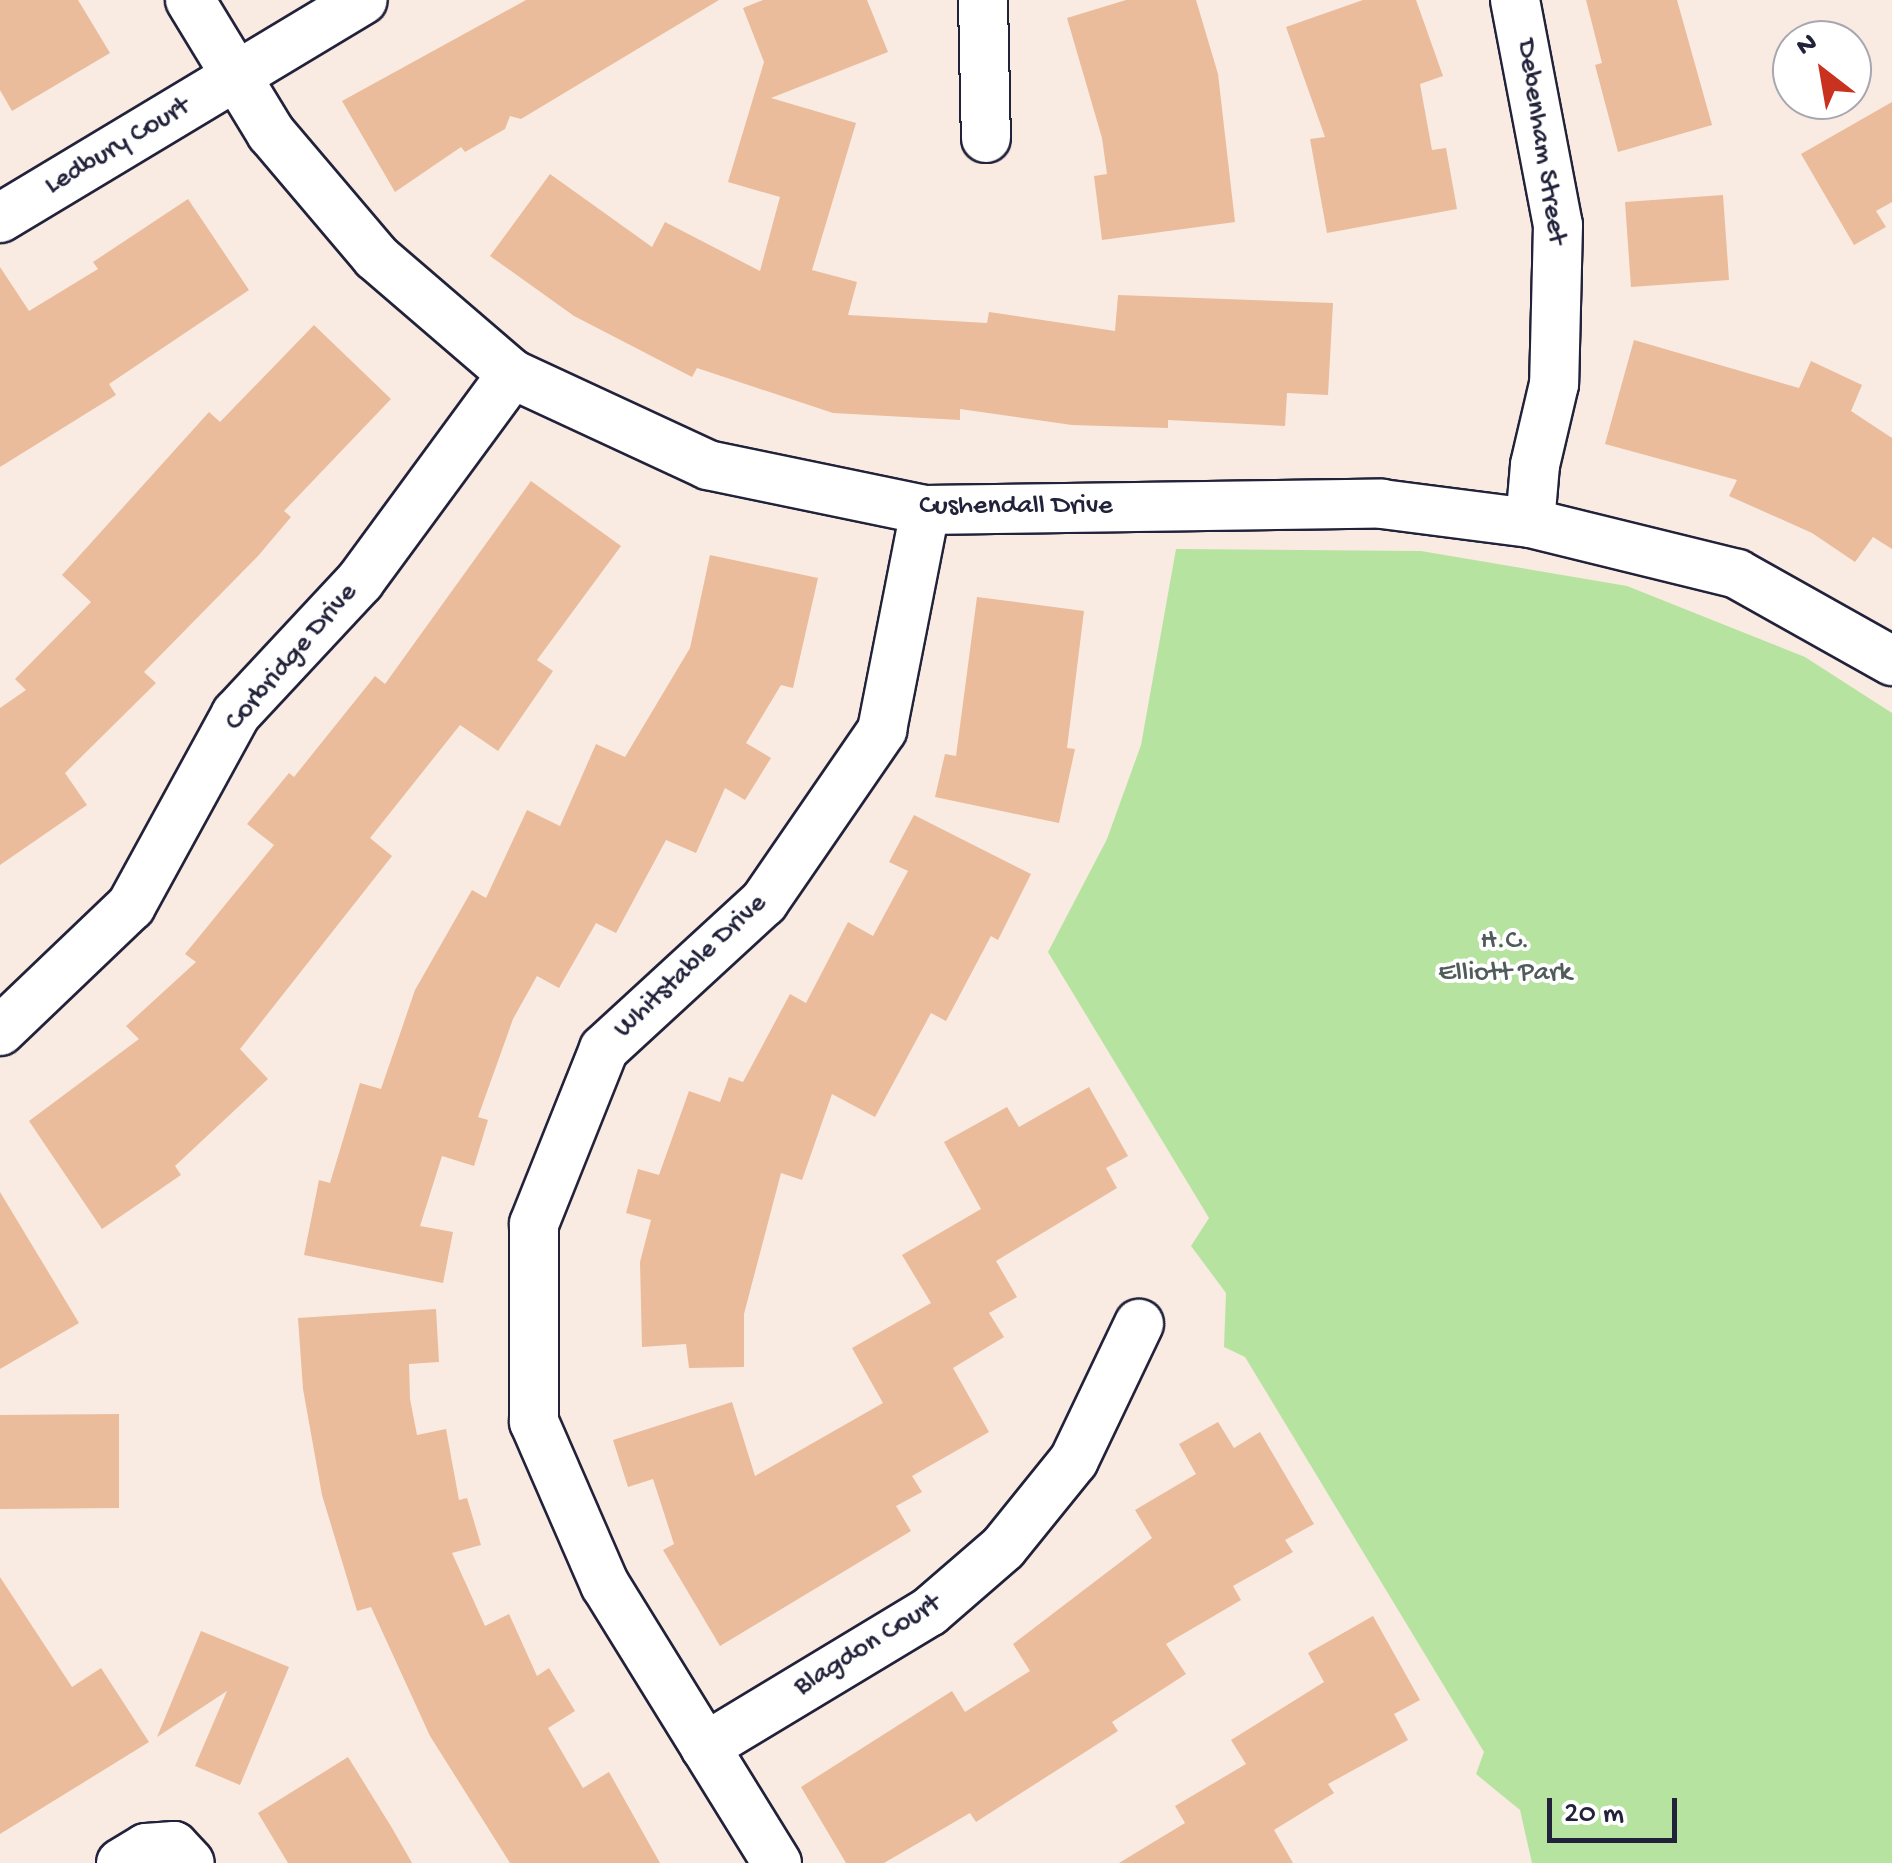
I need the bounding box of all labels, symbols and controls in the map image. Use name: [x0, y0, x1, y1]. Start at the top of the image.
north arrow: [1772, 20, 1872, 120]
text: N: [1791, 27, 1824, 64]
street label: Debenham Street: [1507, 37, 1573, 247]
street label: Ledbury Court: [39, 90, 197, 204]
street label: Cushendall Drive: [919, 490, 1113, 524]
street label: Corbridge Drive: [219, 577, 365, 739]
street label: Whitstable Drive: [608, 888, 774, 1046]
park label: H.C. Elliott Park: [1438, 925, 1572, 991]
street label: Blagdon Court: [788, 1588, 948, 1704]
scale bar: [1552, 1778, 1682, 1840]
text: 20 m: [1564, 1798, 1624, 1833]

